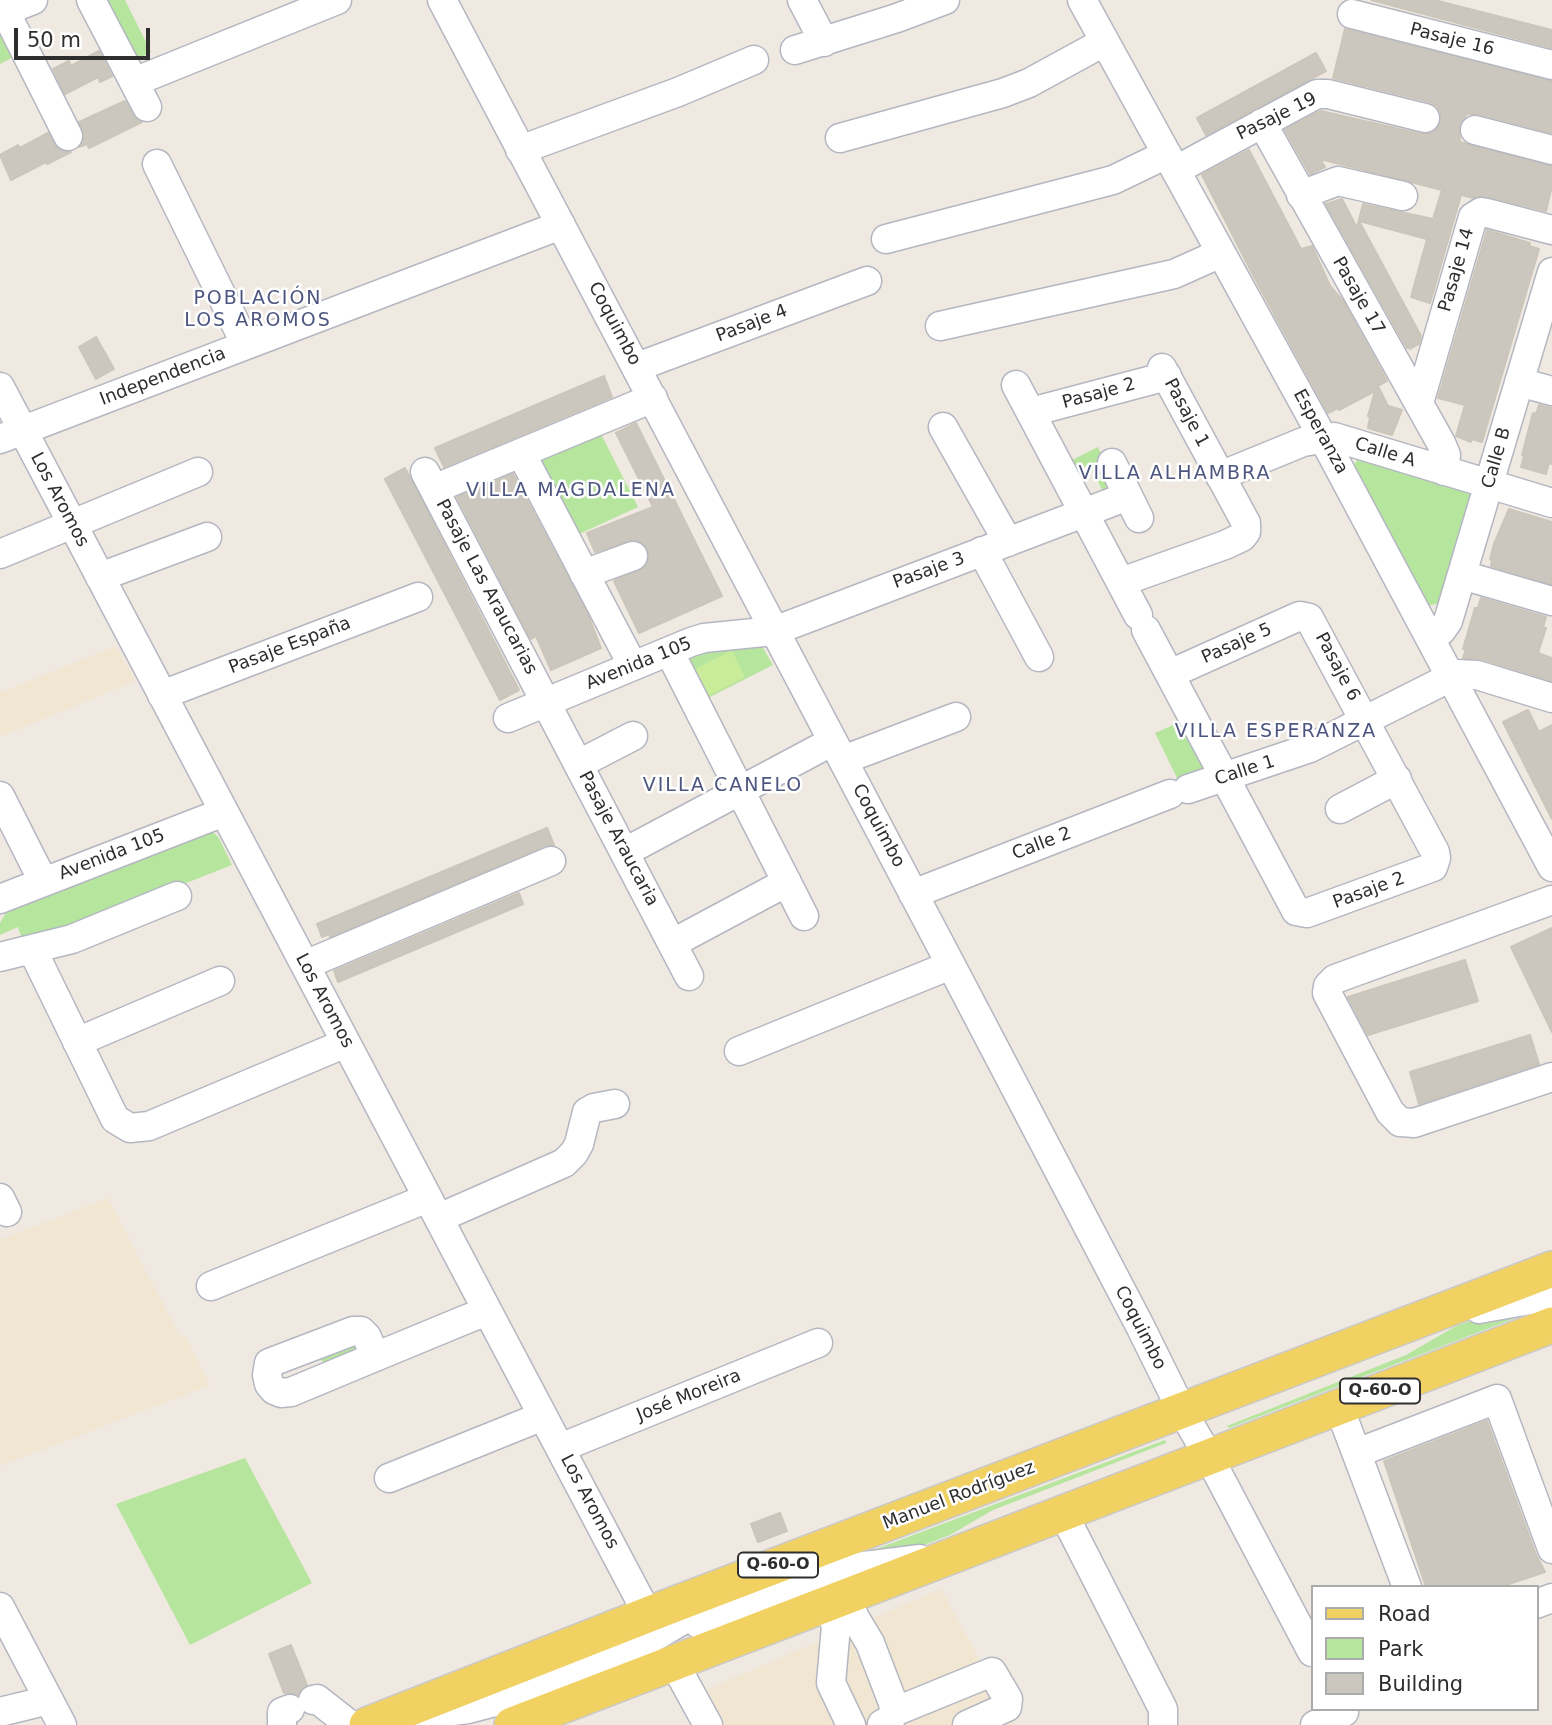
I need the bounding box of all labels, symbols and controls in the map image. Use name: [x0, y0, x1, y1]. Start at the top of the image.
scale bar: [18, 14, 154, 58]
street label: Pasaje 16: [1408, 19, 1496, 61]
text: 50 m: [27, 28, 81, 52]
street label: Pasaje 19: [1234, 88, 1320, 146]
street label: Pasaje 14: [1435, 226, 1479, 314]
street label: Pasaje 17: [1327, 253, 1389, 339]
street label: Coquimbo: [583, 279, 645, 369]
district label: POBLACIÓN LOS AROMOS: [185, 288, 331, 332]
street label: Pasaje 4: [713, 301, 791, 347]
street label: Independencia: [97, 343, 229, 411]
street label: Pasaje 2: [1060, 374, 1138, 414]
street label: Pasaje 1: [1159, 375, 1213, 451]
street label: Esperanza: [1288, 386, 1352, 478]
street label: Calle B: [1478, 425, 1516, 491]
street label: Calle A: [1352, 434, 1418, 472]
street label: Los Aromos: [25, 449, 93, 551]
district label: VILLA ALHAMBRA: [1080, 463, 1270, 485]
district label: VILLA MAGDALENA: [468, 480, 674, 502]
street label: Pasaje Las Araucarias: [431, 496, 541, 678]
street label: Pasaje 3: [890, 548, 968, 594]
street label: Pasaje España: [226, 613, 354, 679]
street label: Pasaje 5: [1198, 619, 1276, 669]
street label: Pasaje 6: [1310, 629, 1364, 705]
street label: Avenida 105: [583, 633, 695, 695]
district label: VILLA ESPERANZA: [1177, 721, 1375, 743]
street label: Calle 1: [1212, 751, 1278, 791]
street label: Pasaje Araucaria: [573, 768, 663, 910]
district label: VILLA CANELO: [644, 775, 802, 797]
street label: Coquimbo: [847, 781, 909, 871]
street label: Calle 2: [1009, 823, 1075, 865]
street label: Avenida 105: [56, 825, 168, 885]
street label: Pasaje 2: [1330, 868, 1408, 914]
street label: Los Aromos: [290, 950, 358, 1052]
street label: Coquimbo: [1110, 1282, 1170, 1374]
street label: José Moreira: [634, 1365, 744, 1427]
road number: Q-60-O: [1340, 1378, 1420, 1404]
street label: Los Aromos: [555, 1451, 623, 1553]
street label: Manuel Rodríguez: [880, 1457, 1038, 1535]
road number: Q-60-O: [738, 1553, 818, 1578]
legend: [1310, 1585, 1538, 1711]
text: Road: [1378, 1602, 1431, 1626]
text: Park: [1378, 1637, 1423, 1661]
text: Building: [1378, 1672, 1463, 1696]

